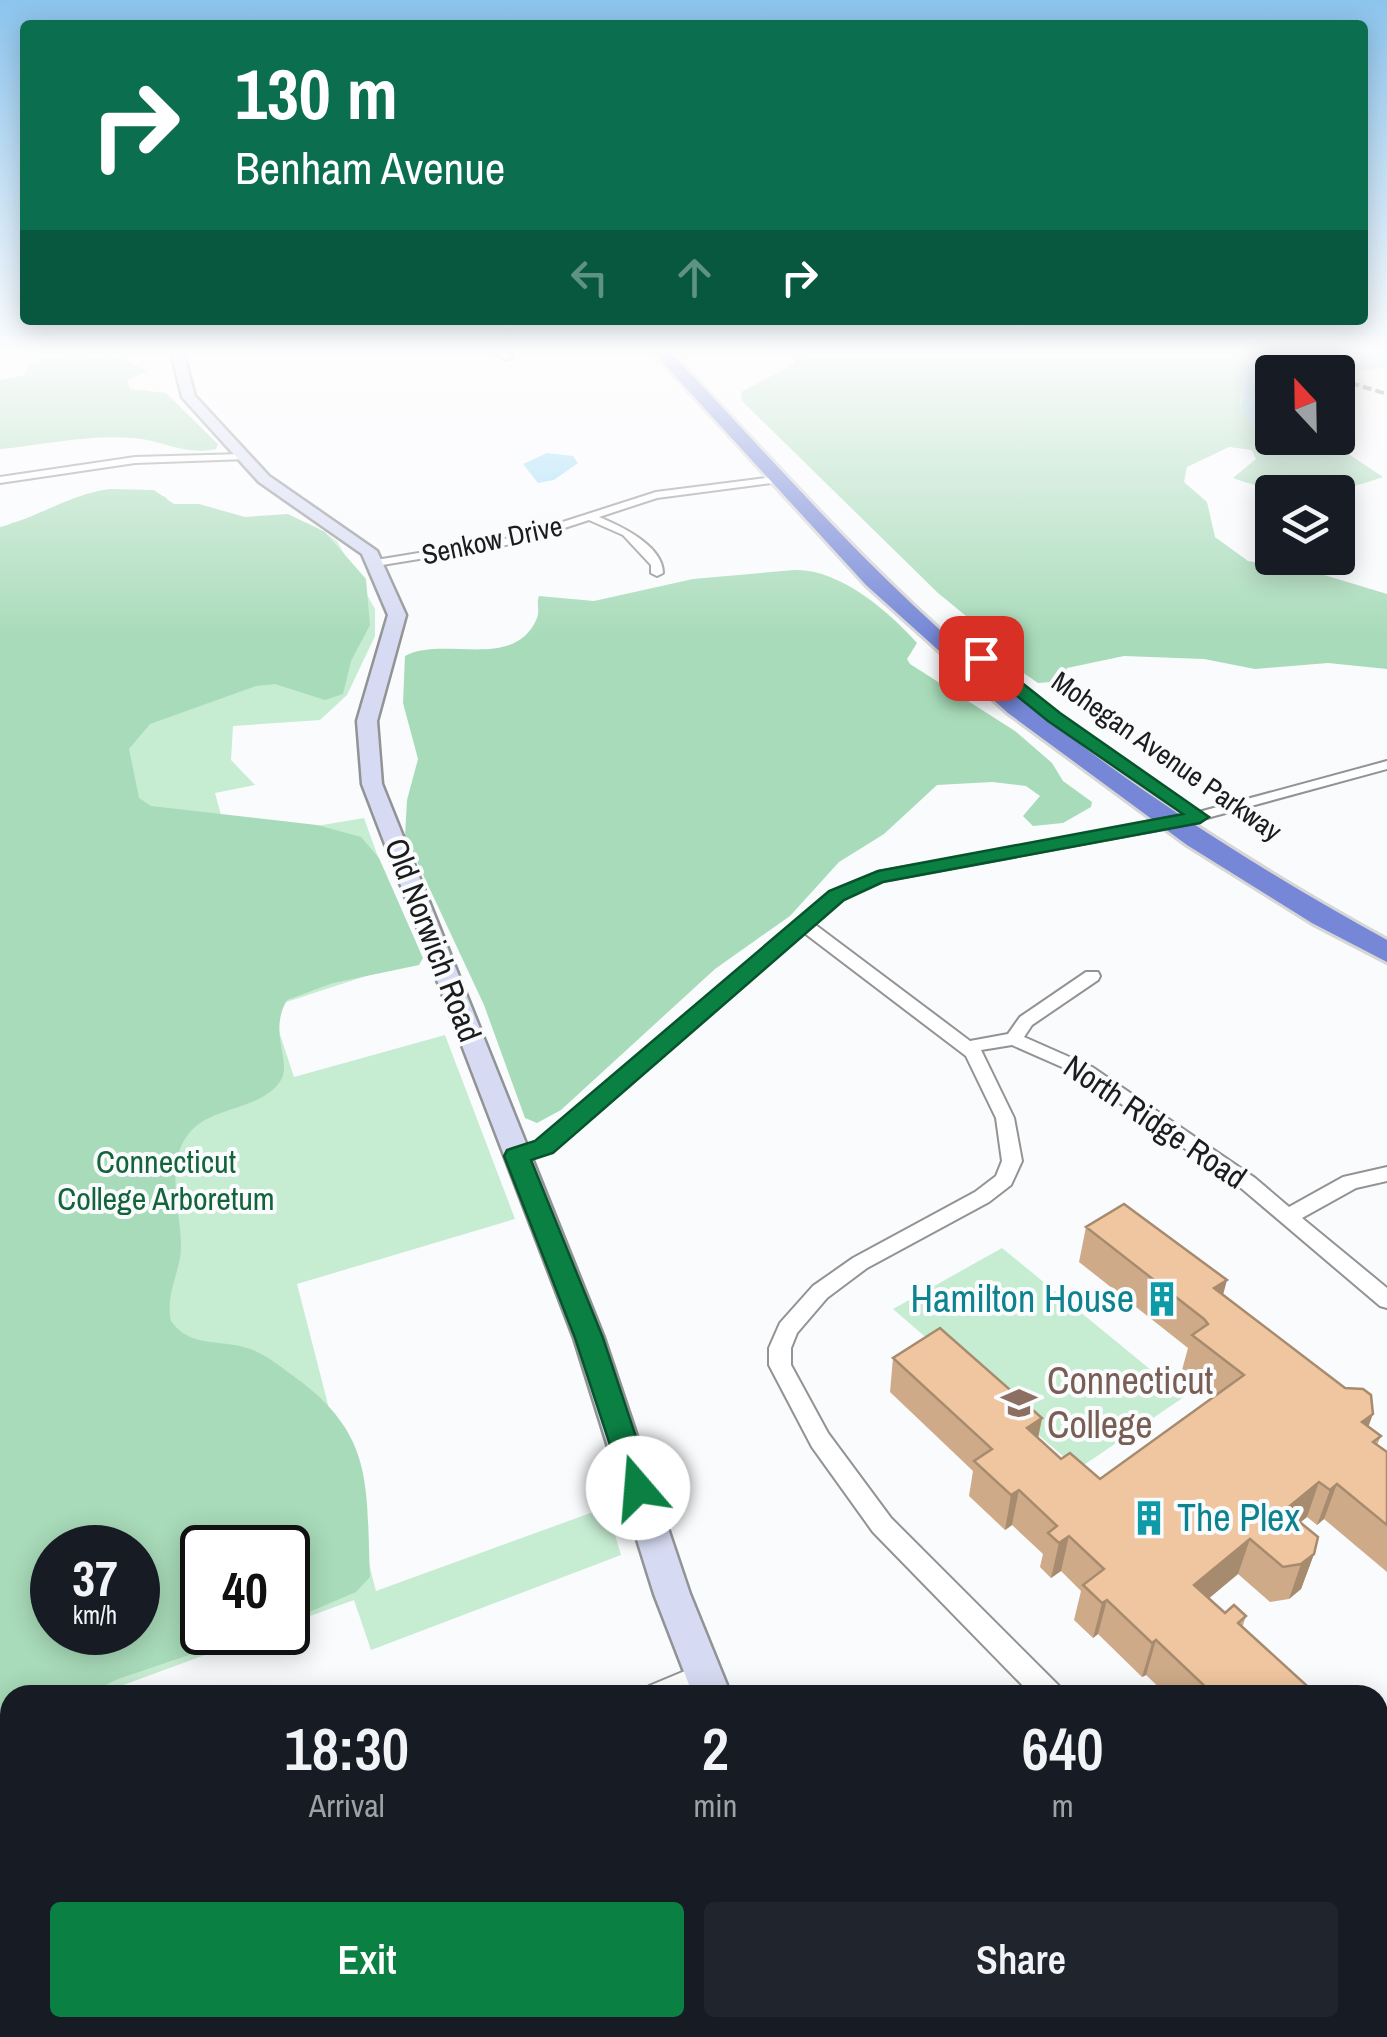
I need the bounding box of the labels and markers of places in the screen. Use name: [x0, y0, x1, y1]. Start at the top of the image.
pin: [939, 616, 1024, 701]
place label: Hamilton House: [911, 1273, 1134, 1324]
building icon: Hamilton House: [1143, 1280, 1181, 1318]
place label: Connecticut College: [1047, 1355, 1214, 1450]
school or university icon: Connecticut College: [1000, 1384, 1038, 1422]
place label: The Plex: [1177, 1492, 1300, 1543]
building icon: The Plex: [1130, 1499, 1168, 1537]

